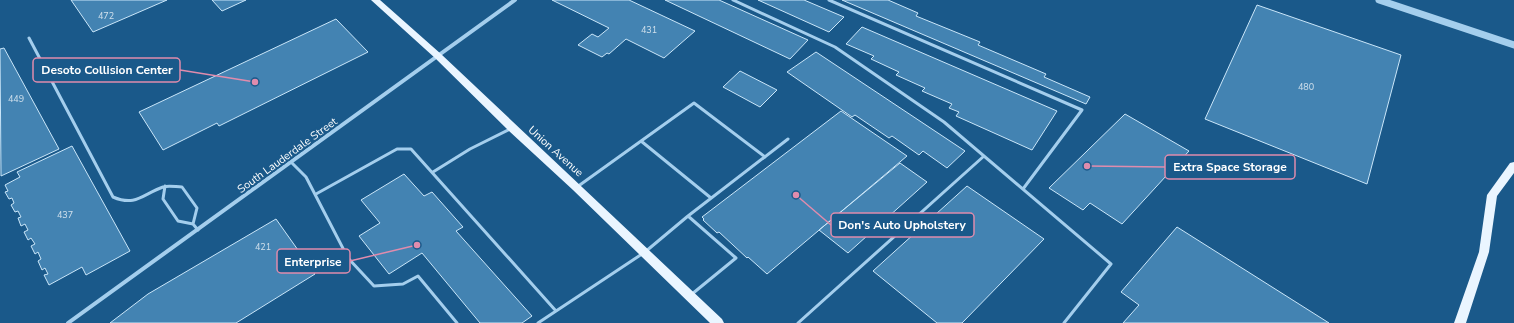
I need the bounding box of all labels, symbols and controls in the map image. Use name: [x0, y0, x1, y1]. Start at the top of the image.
house number: 472: [98, 10, 114, 22]
house number: 431: [641, 24, 657, 36]
callout: Desoto Collision Center: [33, 58, 180, 82]
text: Desoto Collision Center: [41, 62, 173, 78]
house number: 480: [1298, 81, 1314, 93]
house number: 449: [8, 93, 24, 105]
street label: South Lauderdale Street: [234, 114, 340, 197]
street label: Union Avenue: [525, 123, 587, 180]
callout: Extra Space Storage: [1165, 155, 1295, 179]
text: Extra Space Storage: [1173, 159, 1287, 175]
house number: 437: [57, 209, 73, 221]
callout: Don's Auto Upholstery: [831, 213, 974, 237]
text: Don's Auto Upholstery: [838, 217, 967, 233]
house number: 421: [255, 241, 271, 253]
callout: Enterprise: [277, 249, 350, 273]
text: Enterprise: [284, 254, 342, 270]

